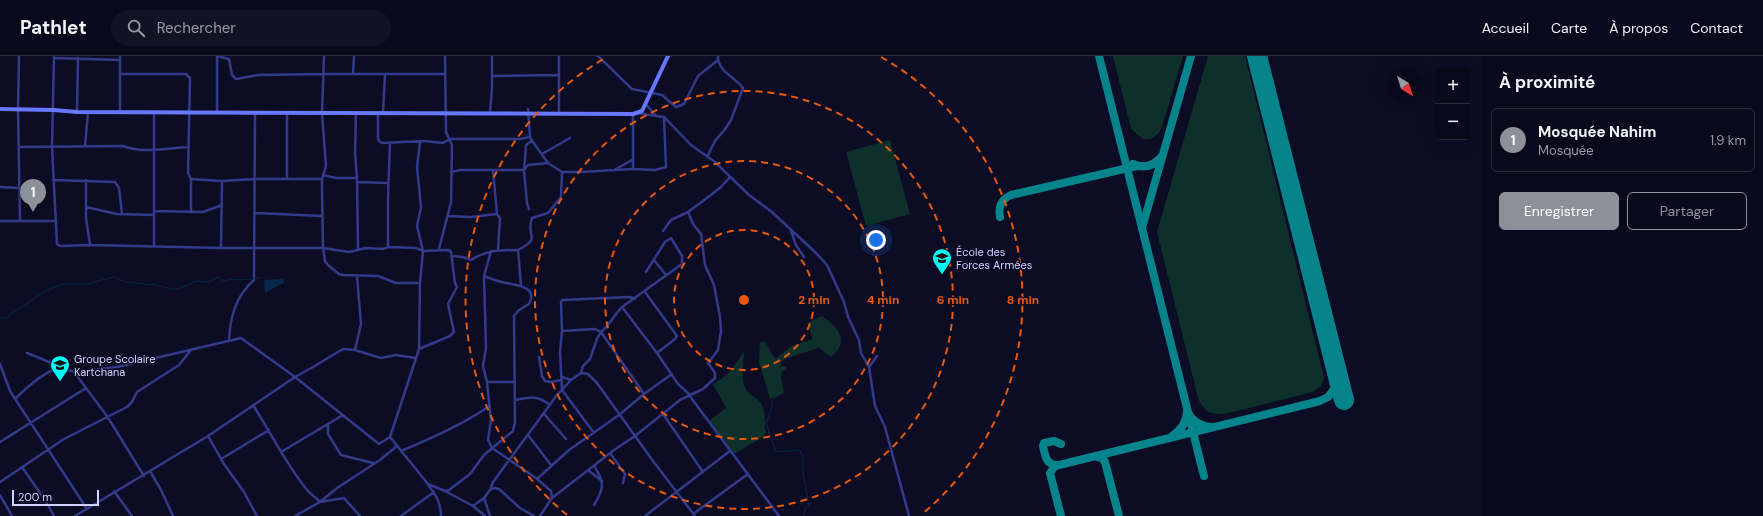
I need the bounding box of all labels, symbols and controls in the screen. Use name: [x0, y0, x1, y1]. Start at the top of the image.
search box: [111, 10, 391, 46]
text: Pathlet: [20, 15, 87, 40]
icon: search: [125, 17, 147, 39]
text: Rechercher: [157, 18, 236, 38]
text: Accueil: [1482, 19, 1529, 37]
text: Carte: [1551, 19, 1587, 37]
text: À propos: [1609, 19, 1668, 37]
text: Contact: [1690, 19, 1743, 37]
north arrow: [1387, 68, 1423, 104]
map controls: [1435, 68, 1471, 140]
button: +: [1435, 68, 1471, 104]
text: À proximité: [1499, 71, 1595, 93]
button: −: [1435, 104, 1471, 140]
text: Mosquée Nahim: [1538, 122, 1656, 142]
text: 1: [1511, 132, 1515, 149]
text: 1.9 km: [1710, 132, 1746, 149]
text: Mosquée: [1538, 142, 1594, 159]
pin: 1: [20, 179, 46, 212]
button: Enregistrer: [1499, 192, 1619, 230]
button: Partager: [1627, 192, 1747, 230]
your location: [866, 230, 886, 250]
place label: École des Forces Armées: [956, 245, 1032, 272]
school or university icon: École des Forces Armées: [931, 247, 953, 275]
text: 2 min: [798, 292, 830, 308]
text: 4 min: [867, 292, 899, 308]
text: 6 min: [937, 292, 969, 308]
text: 8 min: [1007, 292, 1039, 308]
centre of rings: [737, 293, 751, 307]
place label: Groupe Scolaire Kartchana: [74, 352, 155, 379]
school or university icon: Groupe Scolaire Kartchana: [49, 354, 71, 382]
scale bar: [12, 488, 99, 507]
text: 200 m: [18, 490, 52, 504]

